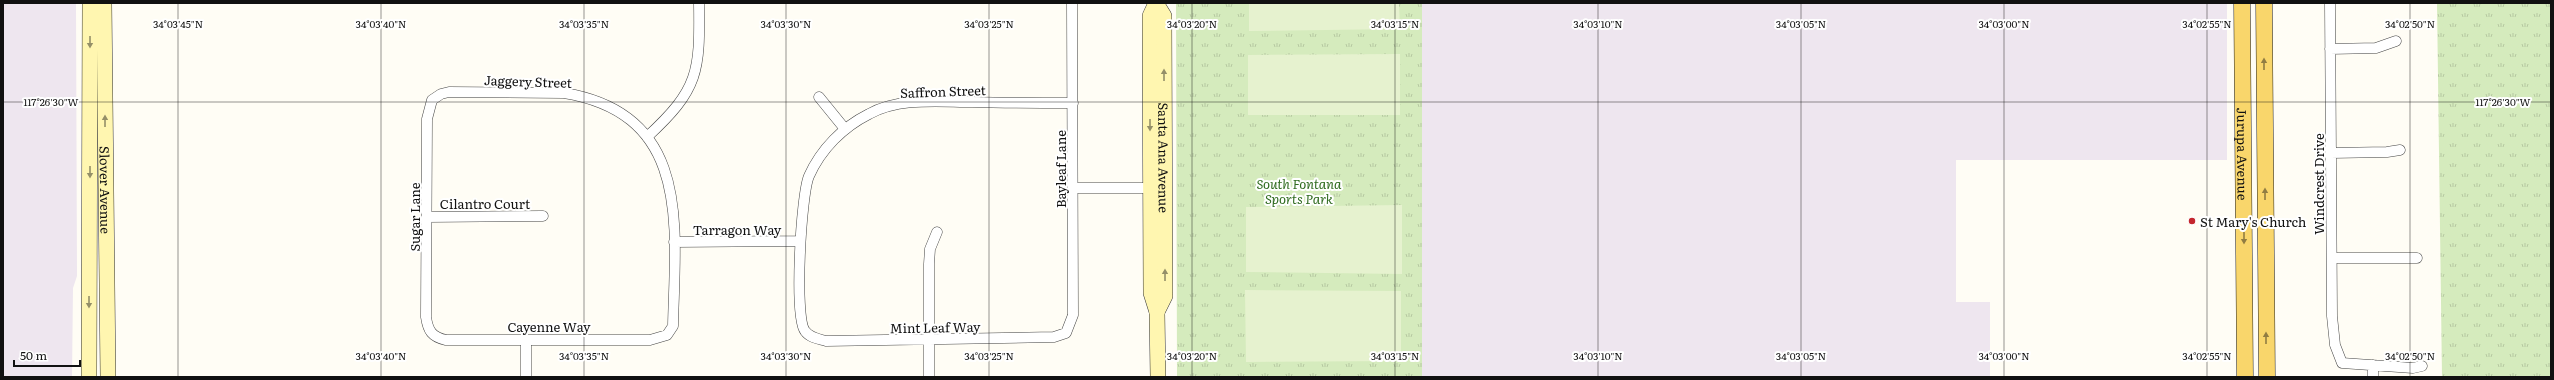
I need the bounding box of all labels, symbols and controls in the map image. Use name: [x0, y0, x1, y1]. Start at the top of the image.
text: 34°03'45"N: [153, 16, 203, 31]
text: 34°03'40"N: [356, 16, 406, 31]
text: 34°03'35"N: [559, 16, 609, 31]
text: 34°03'30"N: [761, 16, 811, 31]
text: 34°03'25"N: [964, 16, 1014, 31]
text: 34°03'20"N: [1167, 16, 1217, 31]
text: 34°03'15"N: [1371, 16, 1419, 31]
text: 34°03'10"N: [1573, 16, 1623, 31]
text: 34°03'05"N: [1776, 16, 1826, 31]
text: 34°03'00"N: [1978, 16, 2030, 31]
text: 34°02'55"N: [2182, 16, 2232, 31]
text: 34°02'50"N: [2385, 16, 2435, 31]
one-way arrow: [87, 36, 93, 49]
one-way arrow: [2261, 57, 2267, 70]
one-way arrow: [1161, 68, 1167, 81]
street label: Jaggery Street: [484, 70, 573, 92]
street label: Saffron Street: [900, 80, 987, 102]
text: 117°26'30"W: [24, 94, 79, 109]
text: 117°26'30"W: [2476, 94, 2531, 109]
street label: Santa Ana Avenue: [1155, 102, 1174, 213]
street label: Jurupa Avenue: [2233, 107, 2253, 201]
one-way arrow: [102, 114, 108, 127]
one-way arrow: [1147, 119, 1153, 132]
street label: Bayleaf Lane: [1051, 130, 1070, 208]
street label: Windcrest Drive: [2309, 133, 2328, 235]
street label: Slover Avenue: [96, 146, 116, 234]
one-way arrow: [87, 166, 93, 179]
park label: South Fontana Sports Park: [1257, 174, 1342, 208]
street label: Sugar Lane: [405, 182, 424, 252]
one-way arrow: [2262, 187, 2268, 200]
street label: Cilantro Court: [440, 194, 531, 213]
place label: St Mary's Church: [2200, 212, 2307, 231]
marker: St Mary's Church: [2187, 216, 2197, 226]
street label: Tarragon Way: [693, 220, 782, 239]
one-way arrow: [2241, 232, 2248, 244]
one-way arrow: [1162, 268, 1168, 281]
one-way arrow: [86, 296, 92, 309]
street label: Cayenne Way: [507, 317, 591, 336]
street label: Mint Leaf Way: [889, 317, 981, 337]
one-way arrow: [2263, 332, 2270, 344]
scale bar: [14, 342, 80, 368]
text: 50 m: [20, 346, 47, 364]
text: 34°03'40"N: [356, 348, 406, 363]
text: 34°03'35"N: [559, 348, 609, 363]
text: 34°03'30"N: [761, 348, 811, 363]
text: 34°03'25"N: [964, 348, 1014, 363]
text: 34°03'20"N: [1167, 348, 1217, 363]
text: 34°03'15"N: [1371, 348, 1419, 363]
text: 34°03'10"N: [1573, 348, 1623, 363]
text: 34°03'05"N: [1776, 348, 1826, 363]
text: 34°03'00"N: [1978, 348, 2030, 363]
text: 34°02'55"N: [2182, 348, 2232, 363]
text: 34°02'50"N: [2385, 348, 2435, 363]

